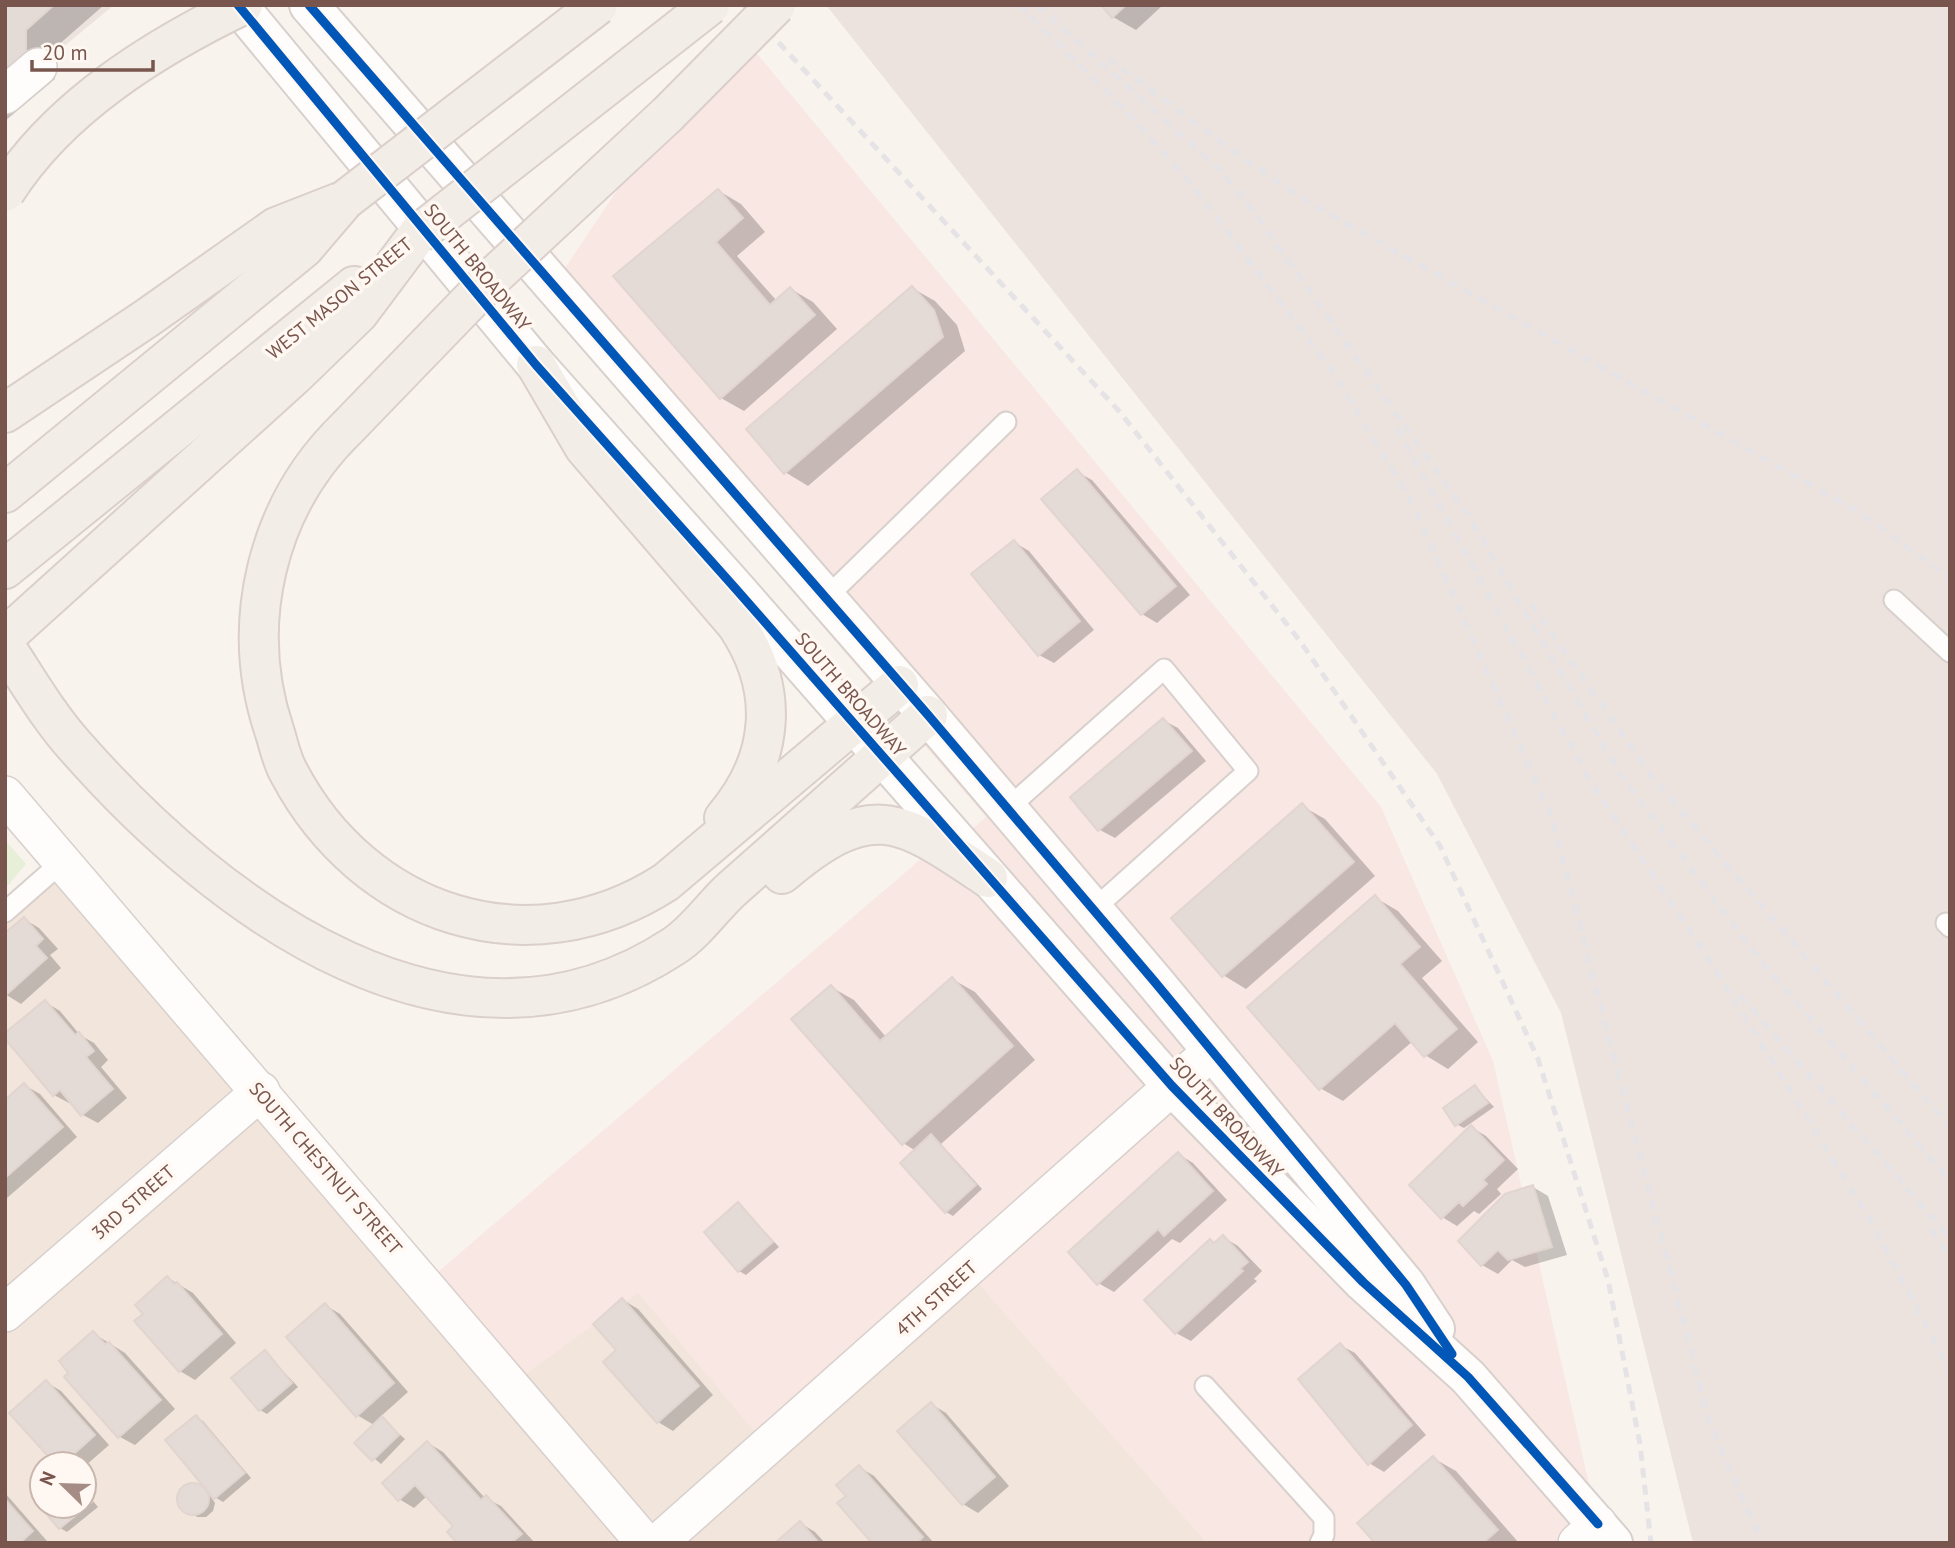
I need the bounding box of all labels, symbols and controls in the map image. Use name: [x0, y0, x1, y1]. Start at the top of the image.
scale bar: [32, 28, 152, 72]
text: 20 m: [42, 39, 88, 66]
street label: SOUTH BROADWAY: [419, 199, 537, 336]
street label: WEST MASON STREET: [261, 231, 417, 364]
street label: SOUTH BROADWAY: [791, 627, 912, 761]
street label: SOUTH BROADWAY: [1165, 1052, 1289, 1183]
street label: SOUTH CHESTNUT STREET: [244, 1077, 408, 1260]
street label: 3RD STREET: [87, 1159, 180, 1245]
street label: 4TH STREET: [890, 1255, 982, 1341]
north arrow: [28, 1450, 98, 1520]
text: N: [34, 1468, 61, 1489]

